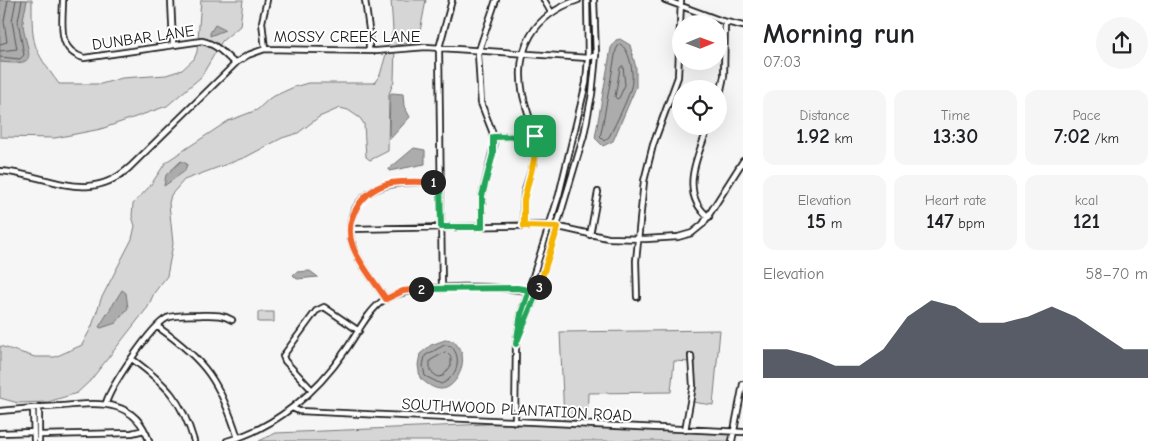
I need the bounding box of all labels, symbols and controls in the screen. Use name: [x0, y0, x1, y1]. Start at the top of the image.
north arrow: [672, 15, 728, 70]
map controls: [672, 15, 727, 135]
button: share: [1096, 17, 1148, 69]
text: Morning run: [763, 18, 915, 50]
street label: DUNBAR LANE: [91, 22, 196, 54]
street label: MOSSY CREEK LANE: [274, 28, 421, 46]
text: 07:03: [763, 53, 801, 71]
button: locate: [672, 80, 727, 135]
text: Distance: [799, 107, 850, 124]
text: Time: [941, 107, 970, 124]
text: Pace: [1072, 107, 1101, 124]
pin: [514, 115, 556, 157]
icon: arrive: [521, 122, 549, 150]
text: 1.92: [796, 124, 830, 148]
text: 13:30: [933, 124, 978, 148]
text: 7:02: [1054, 124, 1090, 148]
text: km: [830, 130, 853, 147]
text: /km: [1090, 130, 1119, 147]
pin: 1: [420, 170, 446, 194]
text: 1: [431, 174, 436, 191]
text: Elevation: [798, 192, 851, 209]
text: Heart rate: [925, 192, 986, 209]
text: kcal: [1075, 192, 1098, 209]
text: 15: [807, 209, 826, 233]
text: 147: [926, 209, 954, 233]
text: 121: [1073, 209, 1100, 233]
text: m: [826, 215, 842, 232]
text: bpm: [954, 215, 985, 232]
text: Elevation: [763, 265, 824, 283]
text: 58–70 m: [1086, 265, 1148, 283]
pin: 3: [526, 274, 552, 300]
pin: 2: [408, 276, 434, 302]
text: 3: [536, 279, 543, 296]
text: 2: [418, 281, 425, 298]
street label: SOUTHWOOD PLANTATION ROAD: [401, 395, 633, 425]

